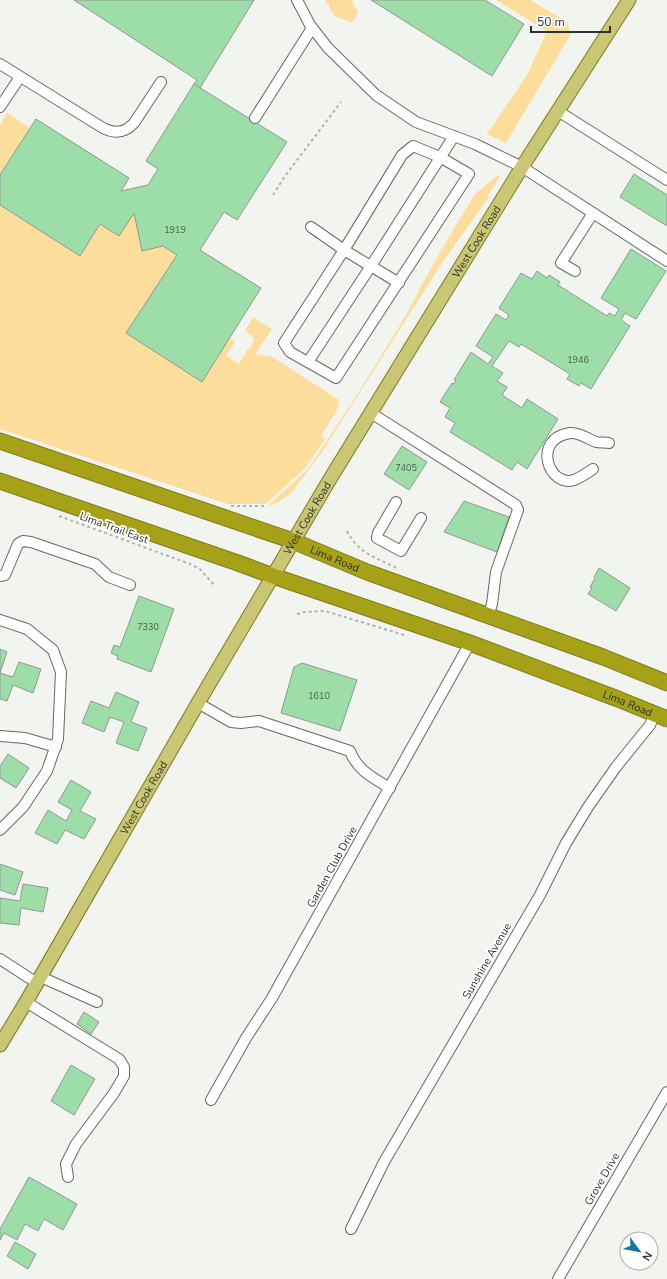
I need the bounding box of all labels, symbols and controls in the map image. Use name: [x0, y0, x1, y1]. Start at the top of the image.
scale bar: [531, 8, 610, 34]
text: 50 m: [537, 14, 565, 30]
street label: West Cook Road: [448, 202, 504, 281]
house number: 1919: [164, 224, 186, 236]
house number: 1946: [567, 354, 589, 366]
house number: 7405: [395, 462, 417, 474]
street label: West Cook Road: [280, 479, 334, 557]
street label: Lima Trail East: [78, 509, 151, 547]
street label: Lima Road: [308, 542, 362, 576]
house number: 7330: [137, 621, 159, 633]
street label: Lima Road: [601, 686, 655, 720]
house number: 1610: [308, 690, 330, 702]
street label: West Cook Road: [116, 758, 171, 837]
street label: Garden Club Drive: [303, 823, 361, 911]
street label: Sunshine Avenue: [459, 920, 515, 1002]
street label: Grove Drive: [581, 1150, 623, 1208]
north arrow: [619, 1231, 659, 1271]
text: N: [639, 1249, 656, 1264]

